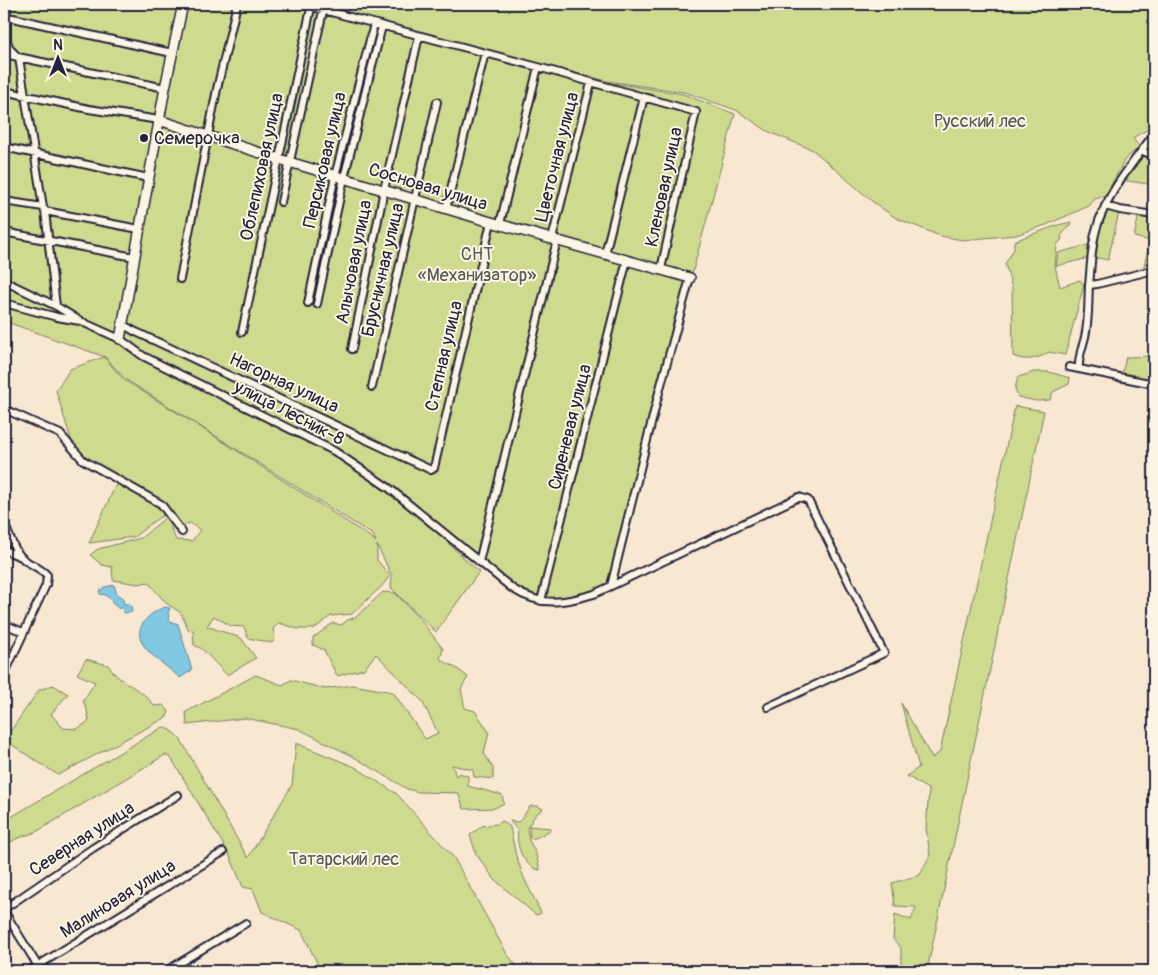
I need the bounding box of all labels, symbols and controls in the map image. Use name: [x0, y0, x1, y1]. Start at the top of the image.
north arrow: [32, 32, 82, 82]
text: N: [53, 37, 63, 54]
street label: Персиковая улица: [298, 90, 352, 230]
street label: Цветочная улица: [530, 90, 584, 224]
street label: Облепиховая улица: [235, 91, 289, 243]
park label: Русский лес: [934, 110, 1026, 133]
street label: Кленовая улица: [640, 125, 688, 249]
place label: Семерочка: [154, 127, 240, 150]
marker: Семерочка: [138, 132, 150, 144]
street label: Сосновая улица: [366, 158, 490, 216]
street label: Алычовая улица: [331, 198, 377, 326]
street label: Брусничная улица: [356, 201, 410, 339]
park label: СНТ «Механизатор»: [418, 243, 536, 287]
street label: Степная улица: [420, 299, 468, 413]
street label: Нагорная улица: [225, 348, 343, 418]
street label: Сиреневая улица: [543, 362, 597, 492]
street label: улица Лесник-8: [229, 375, 348, 451]
street label: Северная улица: [25, 796, 139, 882]
park label: Татарский лес: [289, 848, 399, 871]
street label: Малиновая улица: [56, 854, 180, 944]

